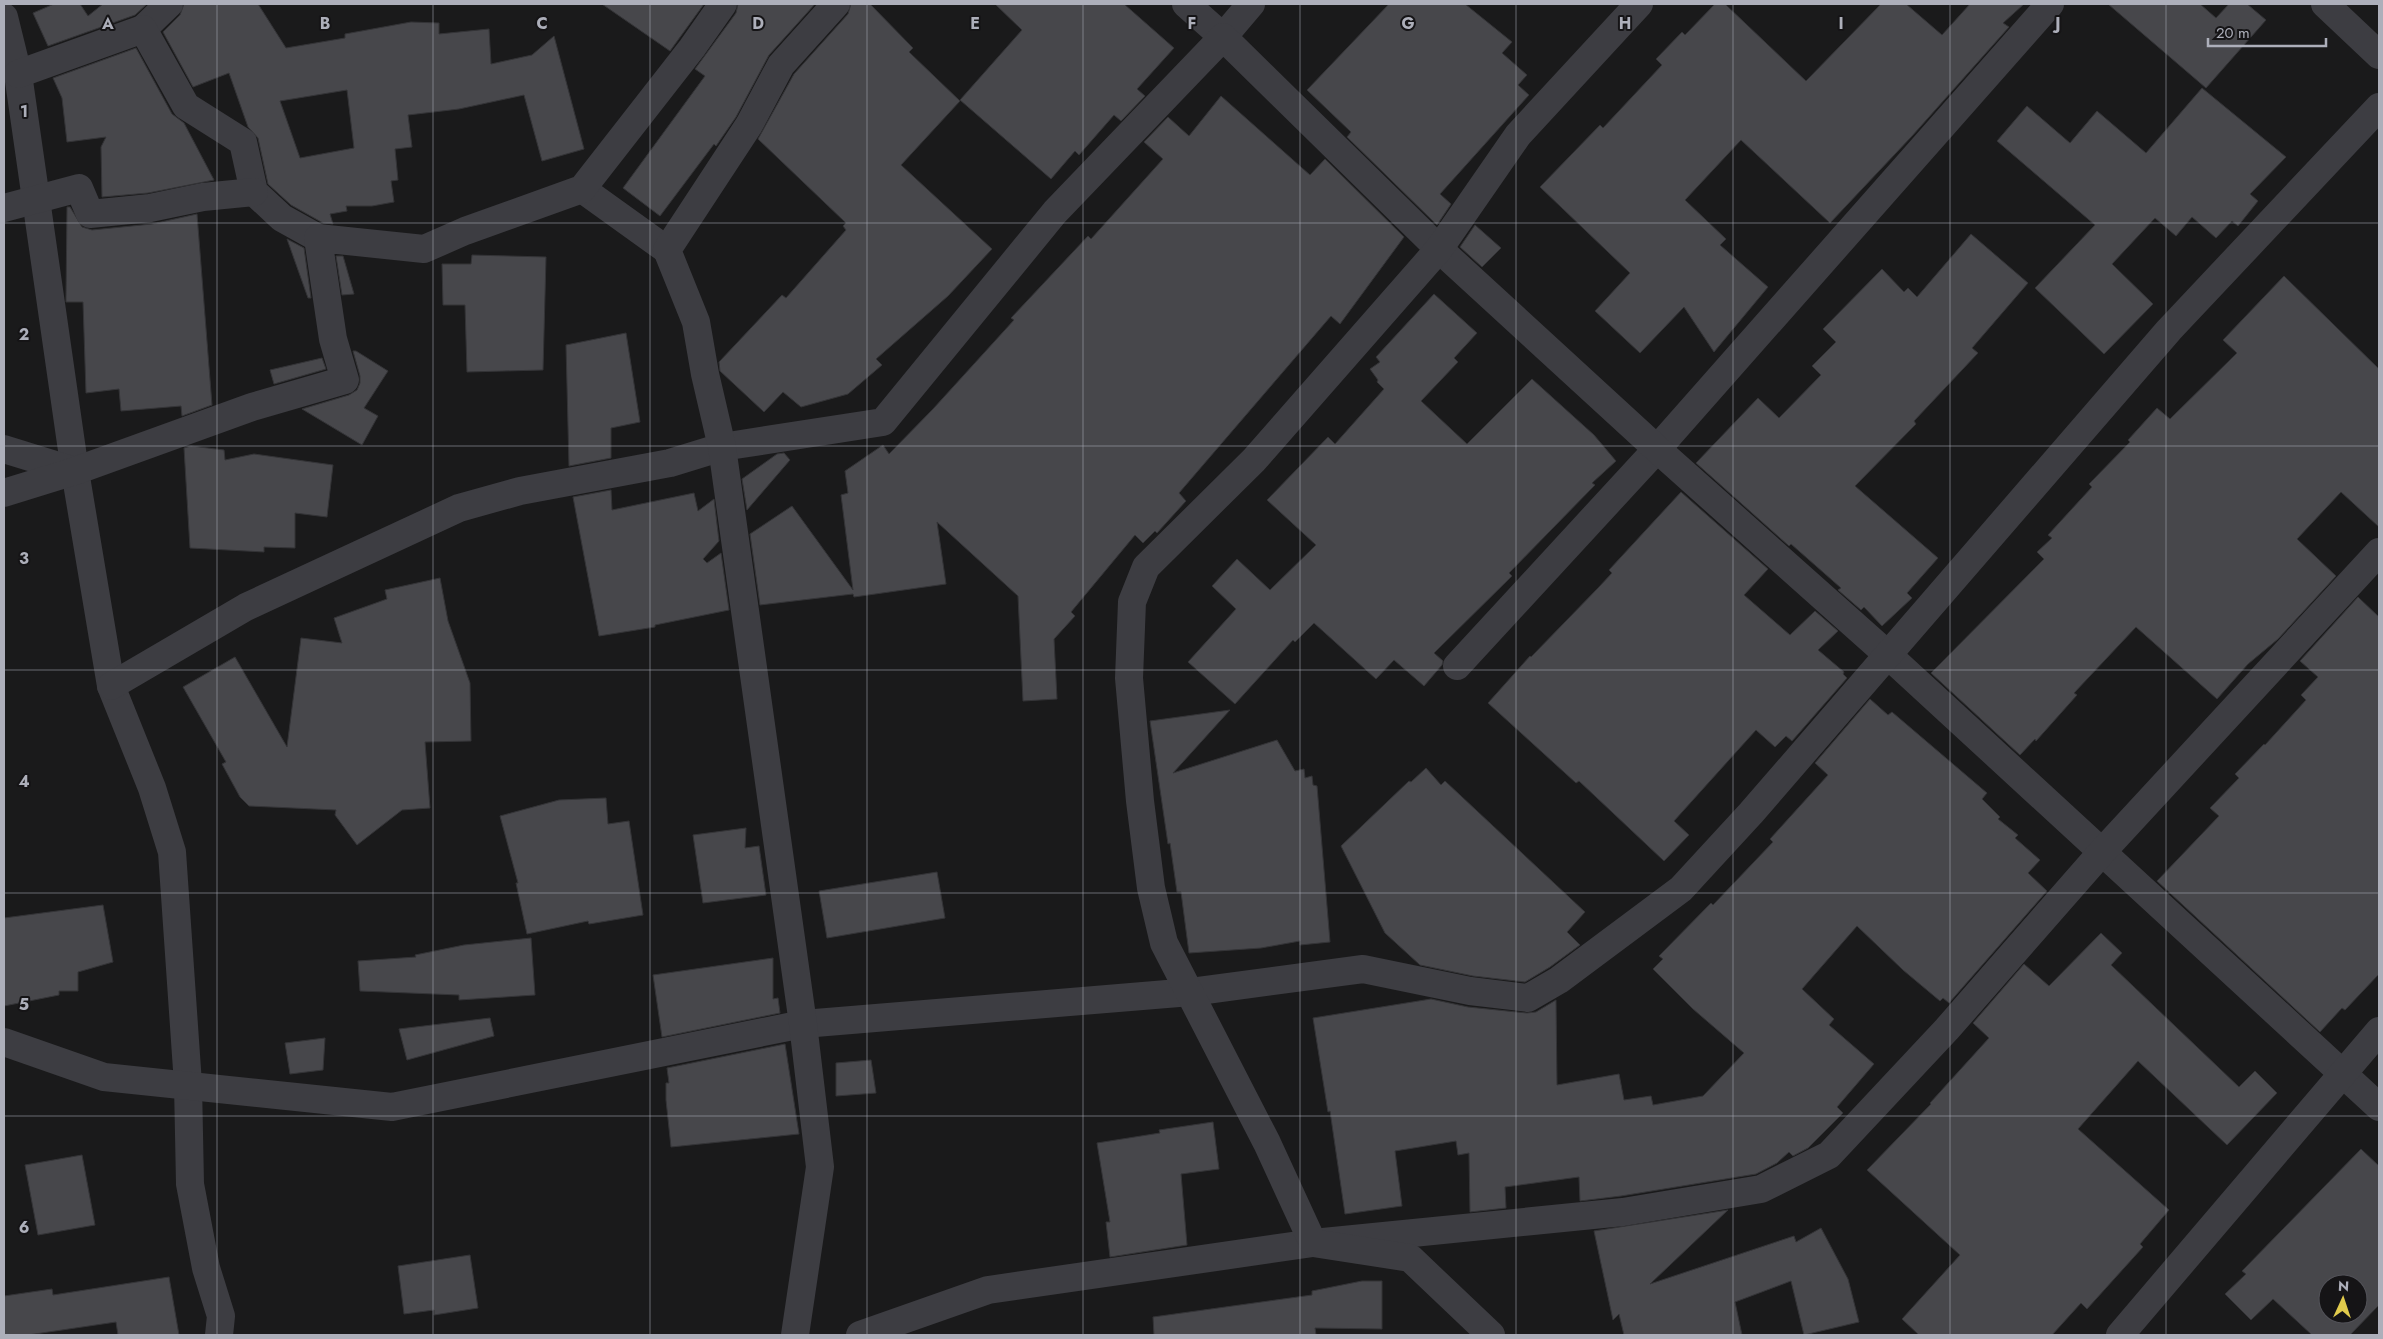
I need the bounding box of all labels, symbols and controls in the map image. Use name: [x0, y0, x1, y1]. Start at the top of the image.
text: A: [101, 12, 114, 35]
text: B: [320, 12, 330, 35]
text: C: [536, 12, 548, 35]
text: D: [752, 12, 764, 35]
text: E: [970, 12, 980, 35]
text: F: [1188, 12, 1196, 35]
text: G: [1401, 12, 1415, 35]
text: H: [1619, 12, 1631, 35]
text: I: [1838, 12, 1844, 35]
text: J: [2052, 12, 2061, 35]
scale bar: [2208, 15, 2326, 47]
text: 20 m: [2216, 22, 2250, 44]
text: 1: [20, 100, 28, 123]
text: 2: [19, 323, 29, 346]
text: 3: [19, 547, 29, 570]
text: 4: [18, 770, 30, 793]
text: 5: [19, 993, 29, 1016]
text: 6: [19, 1216, 29, 1239]
north arrow: [2318, 1274, 2368, 1324]
text: N: [2338, 1276, 2350, 1296]

